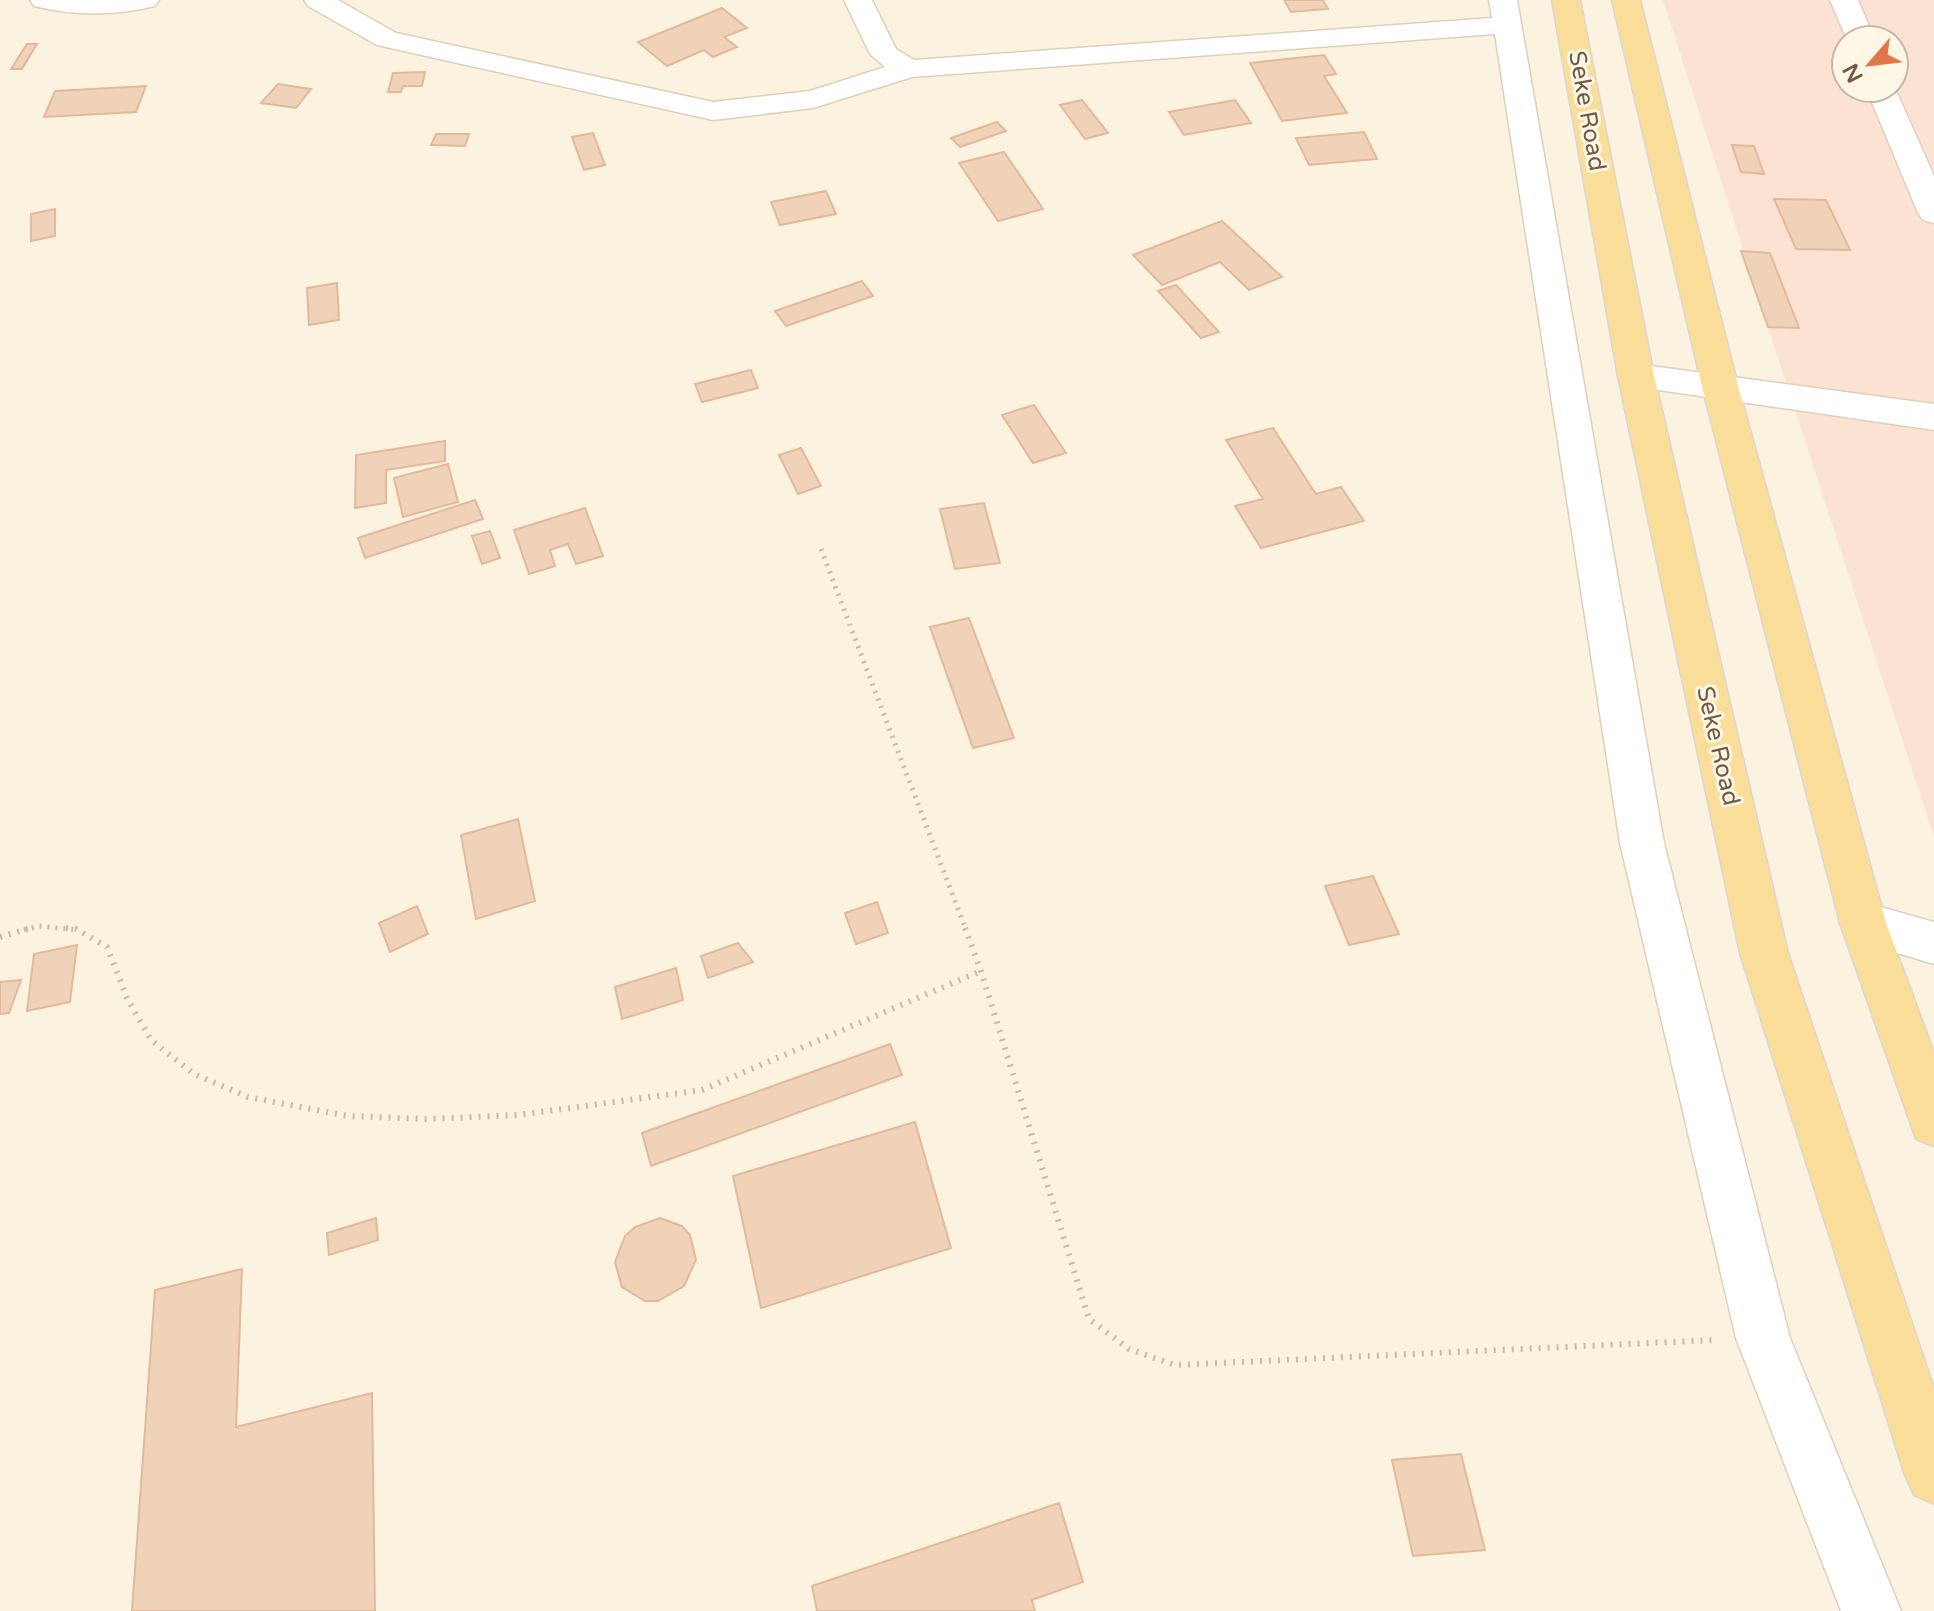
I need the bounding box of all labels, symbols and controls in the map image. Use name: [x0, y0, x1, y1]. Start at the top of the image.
north arrow: [1830, 24, 1910, 104]
street label: Seke Road: [1562, 49, 1612, 173]
text: N: [1838, 59, 1869, 87]
street label: Seke Road: [1690, 684, 1746, 808]

